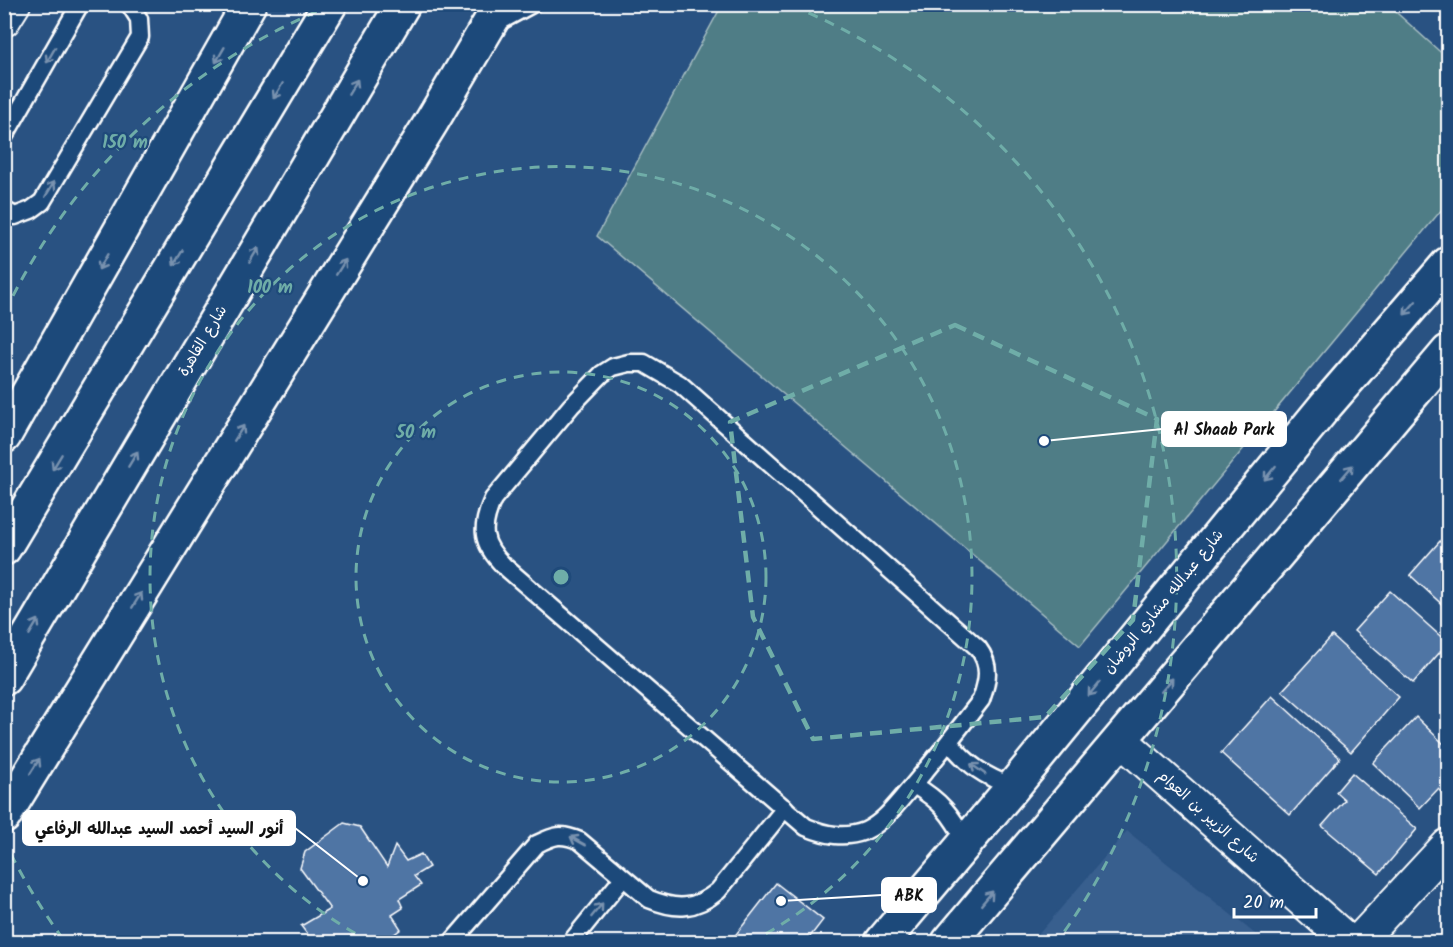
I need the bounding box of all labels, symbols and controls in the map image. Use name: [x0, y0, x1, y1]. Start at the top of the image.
one-way arrow: [45, 46, 57, 63]
one-way arrow: [214, 46, 225, 64]
one-way arrow: [347, 79, 359, 96]
one-way arrow: [272, 82, 284, 99]
text: 150 m: [102, 129, 148, 158]
one-way arrow: [44, 181, 56, 198]
one-way arrow: [248, 247, 260, 264]
one-way arrow: [172, 249, 184, 266]
one-way arrow: [97, 252, 108, 270]
one-way arrow: [336, 259, 348, 276]
text: 100 m: [247, 274, 293, 303]
one-way arrow: [1403, 300, 1417, 315]
street label: شارع القاهرة: [172, 301, 234, 381]
callout: Al Shaab Park: [1162, 412, 1286, 446]
text: Al Shaab Park: [1174, 418, 1275, 443]
text: 50 m: [395, 419, 436, 448]
one-way arrow: [233, 425, 246, 442]
one-way arrow: [128, 451, 140, 468]
one-way arrow: [50, 453, 62, 470]
one-way arrow: [1264, 465, 1277, 481]
one-way arrow: [1340, 465, 1354, 480]
street label: شارع عبدالله مشاري الروضان: [1098, 524, 1230, 680]
centre of rings: [551, 567, 571, 587]
one-way arrow: [132, 592, 144, 609]
one-way arrow: [29, 619, 41, 636]
one-way arrow: [1160, 678, 1174, 693]
one-way arrow: [1087, 681, 1100, 697]
one-way arrow: [30, 758, 42, 775]
one-way arrow: [969, 763, 986, 776]
street label: شارع الزبير بن العوام: [1152, 765, 1264, 869]
callout: أنور السيد أحمد السيد عبدالله الرفاعي: [23, 811, 295, 845]
text: أنور السيد أحمد السيد عبدالله الرفاعي: [35, 817, 284, 843]
one-way arrow: [570, 835, 587, 847]
callout: ABK: [882, 878, 936, 912]
scale bar: [1234, 881, 1316, 919]
text: ABK: [894, 884, 924, 909]
text: 20 m: [1243, 889, 1284, 918]
one-way arrow: [980, 891, 994, 906]
one-way arrow: [590, 903, 604, 918]

